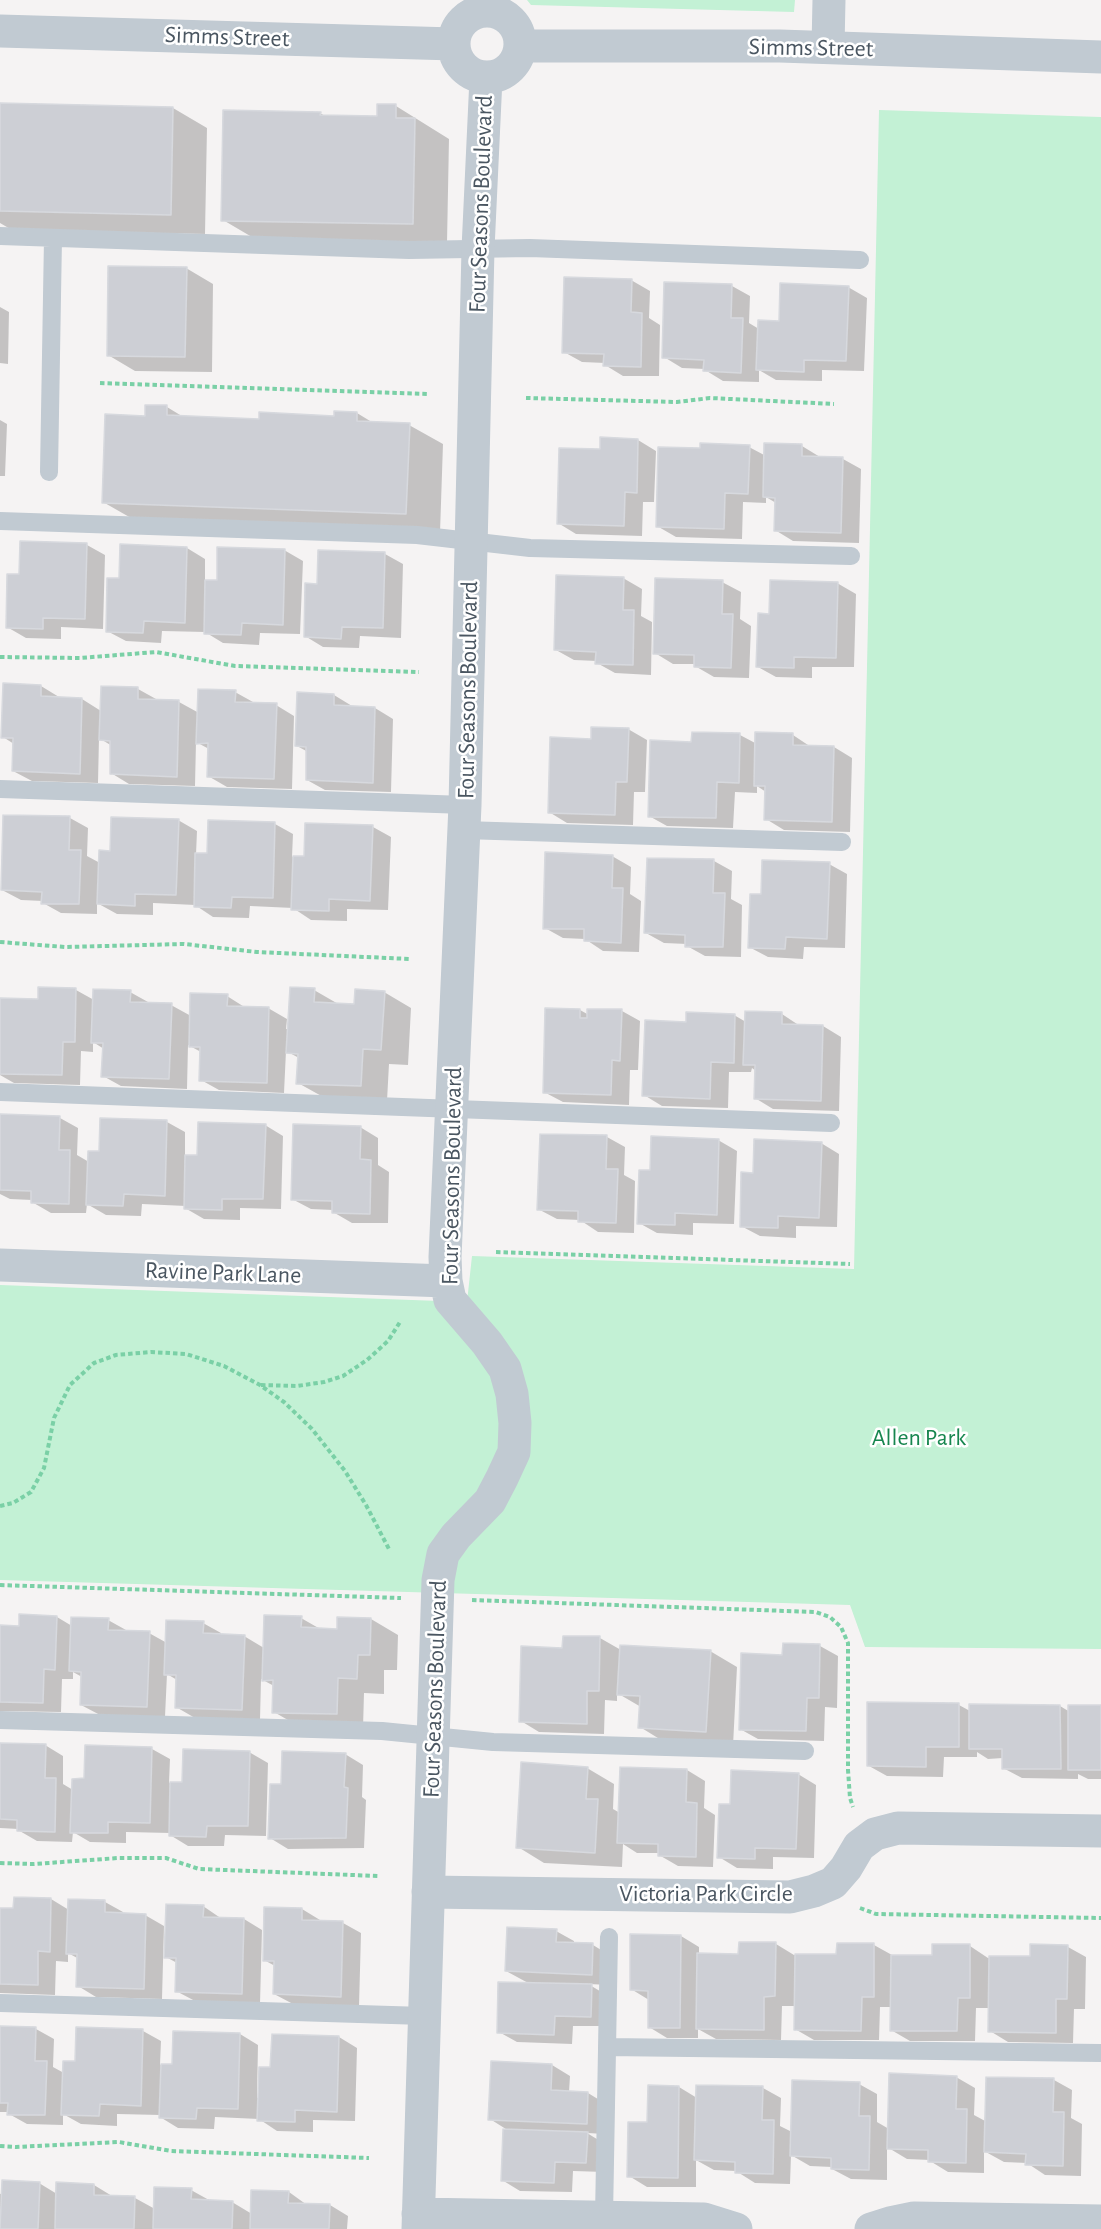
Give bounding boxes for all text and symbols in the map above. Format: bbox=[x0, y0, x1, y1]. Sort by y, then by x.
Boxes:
street label: Simms Street bbox=[164, 20, 290, 54]
street label: Simms Street bbox=[748, 33, 874, 63]
street label: Four Seasons Boulevard bbox=[463, 94, 499, 314]
street label: Four Seasons Boulevard bbox=[452, 581, 484, 799]
street label: Four Seasons Boulevard bbox=[436, 1067, 468, 1285]
street label: Ravine Park Lane bbox=[144, 1256, 302, 1290]
park label: Allen Park bbox=[872, 1424, 966, 1452]
street label: Four Seasons Boulevard bbox=[417, 1579, 453, 1799]
street label: Victoria Park Circle bbox=[619, 1880, 793, 1908]

